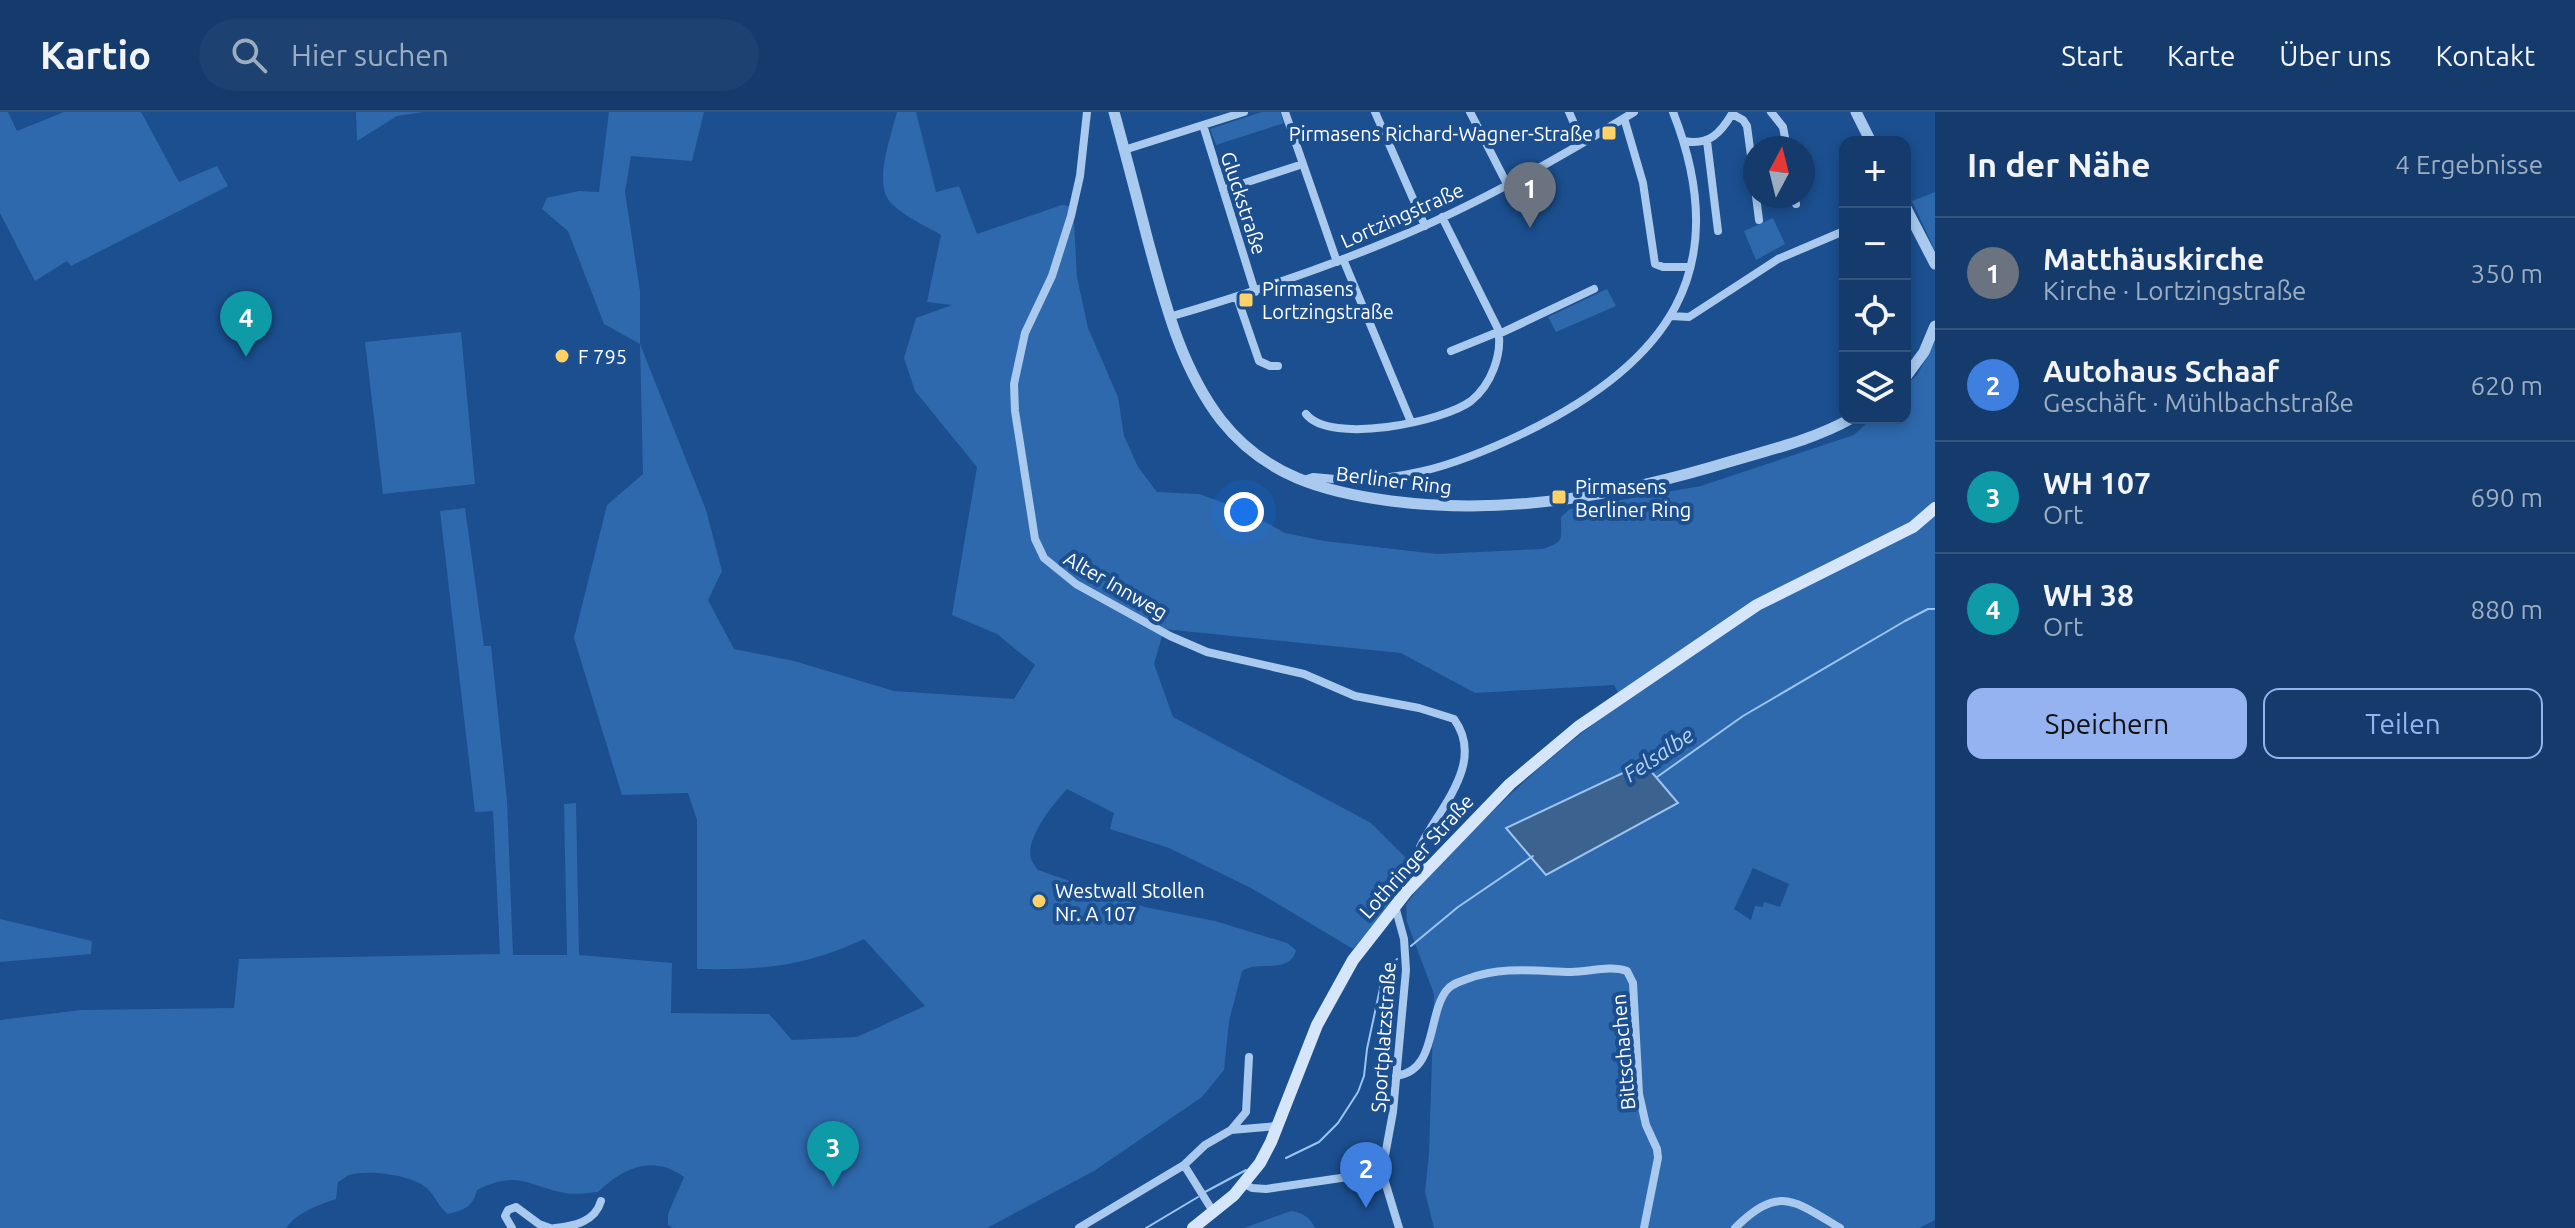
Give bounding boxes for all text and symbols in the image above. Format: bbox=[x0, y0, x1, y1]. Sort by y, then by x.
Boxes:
search box bbox=[199, 19, 759, 91]
icon: search bbox=[227, 33, 271, 77]
text: Kartio bbox=[40, 34, 151, 76]
text: Hier suchen bbox=[291, 38, 449, 72]
text: Start bbox=[2061, 40, 2123, 71]
text: Karte bbox=[2167, 40, 2235, 71]
text: Über uns bbox=[2279, 40, 2391, 71]
text: Kontakt bbox=[2435, 40, 2535, 71]
place label: Pirmasens Richard-Wagner-Straße bbox=[1289, 122, 1593, 145]
marker: Pirmasens Richard-Wagner-Straße bbox=[1600, 124, 1618, 142]
north arrow bbox=[1743, 136, 1815, 208]
map controls bbox=[1839, 136, 1911, 424]
button: + bbox=[1839, 136, 1911, 208]
text: In der Nähe bbox=[1967, 145, 2150, 183]
street label: Gluckstraße bbox=[1217, 149, 1271, 257]
text: 4 Ergebnisse bbox=[2395, 150, 2543, 179]
pin: 1 bbox=[1504, 162, 1556, 228]
street label: Lortzingstraße bbox=[1337, 178, 1467, 252]
button: − bbox=[1839, 208, 1911, 280]
text: Matthäuskirche bbox=[2043, 242, 2264, 276]
text: 1 bbox=[1986, 259, 2000, 288]
text: 350 m bbox=[2471, 259, 2543, 288]
text: Kirche · Lortzingstraße bbox=[2043, 276, 2306, 305]
place label: Pirmasens Lortzingstraße bbox=[1262, 277, 1394, 323]
button: locate bbox=[1839, 280, 1911, 352]
pin: 4 bbox=[220, 291, 272, 357]
marker: Pirmasens Lortzingstraße bbox=[1237, 291, 1255, 309]
place label: F 795 bbox=[578, 345, 627, 368]
marker: F 795 bbox=[553, 347, 571, 365]
button: layers bbox=[1839, 352, 1911, 424]
text: Autohaus Schaaf bbox=[2043, 354, 2279, 388]
text: 2 bbox=[1986, 371, 2000, 400]
text: 620 m bbox=[2471, 371, 2543, 400]
text: Geschäft · Mühlbachstraße bbox=[2043, 388, 2354, 417]
street label: Berliner Ring bbox=[1335, 461, 1453, 499]
text: WH 107 bbox=[2043, 466, 2151, 500]
place label: Pirmasens Berliner Ring bbox=[1575, 475, 1691, 521]
text: 3 bbox=[1986, 483, 2000, 512]
text: 690 m bbox=[2471, 483, 2543, 512]
marker: Pirmasens Berliner Ring bbox=[1550, 488, 1568, 506]
your location bbox=[1224, 492, 1264, 532]
text: Ort bbox=[2043, 500, 2083, 529]
street label: Alter Innweg bbox=[1060, 546, 1172, 624]
text: WH 38 bbox=[2043, 578, 2134, 612]
text: 4 bbox=[1986, 595, 2000, 624]
text: 880 m bbox=[2471, 595, 2543, 624]
text: Ort bbox=[2043, 612, 2083, 641]
button: Speichern bbox=[1967, 688, 2247, 759]
button: Teilen bbox=[2263, 688, 2543, 759]
water label: Felsalbe bbox=[1618, 722, 1698, 786]
street label: Lothringer Straße bbox=[1354, 789, 1478, 923]
place label: Westwall Stollen Nr. A 107 bbox=[1055, 879, 1205, 925]
marker: Westwall Stollen Nr. A 107 bbox=[1030, 892, 1048, 910]
street label: Sportplatzstraße bbox=[1366, 961, 1400, 1113]
street label: Bittschachen bbox=[1606, 993, 1640, 1111]
pin: 3 bbox=[807, 1121, 859, 1187]
pin: 2 bbox=[1340, 1142, 1392, 1208]

